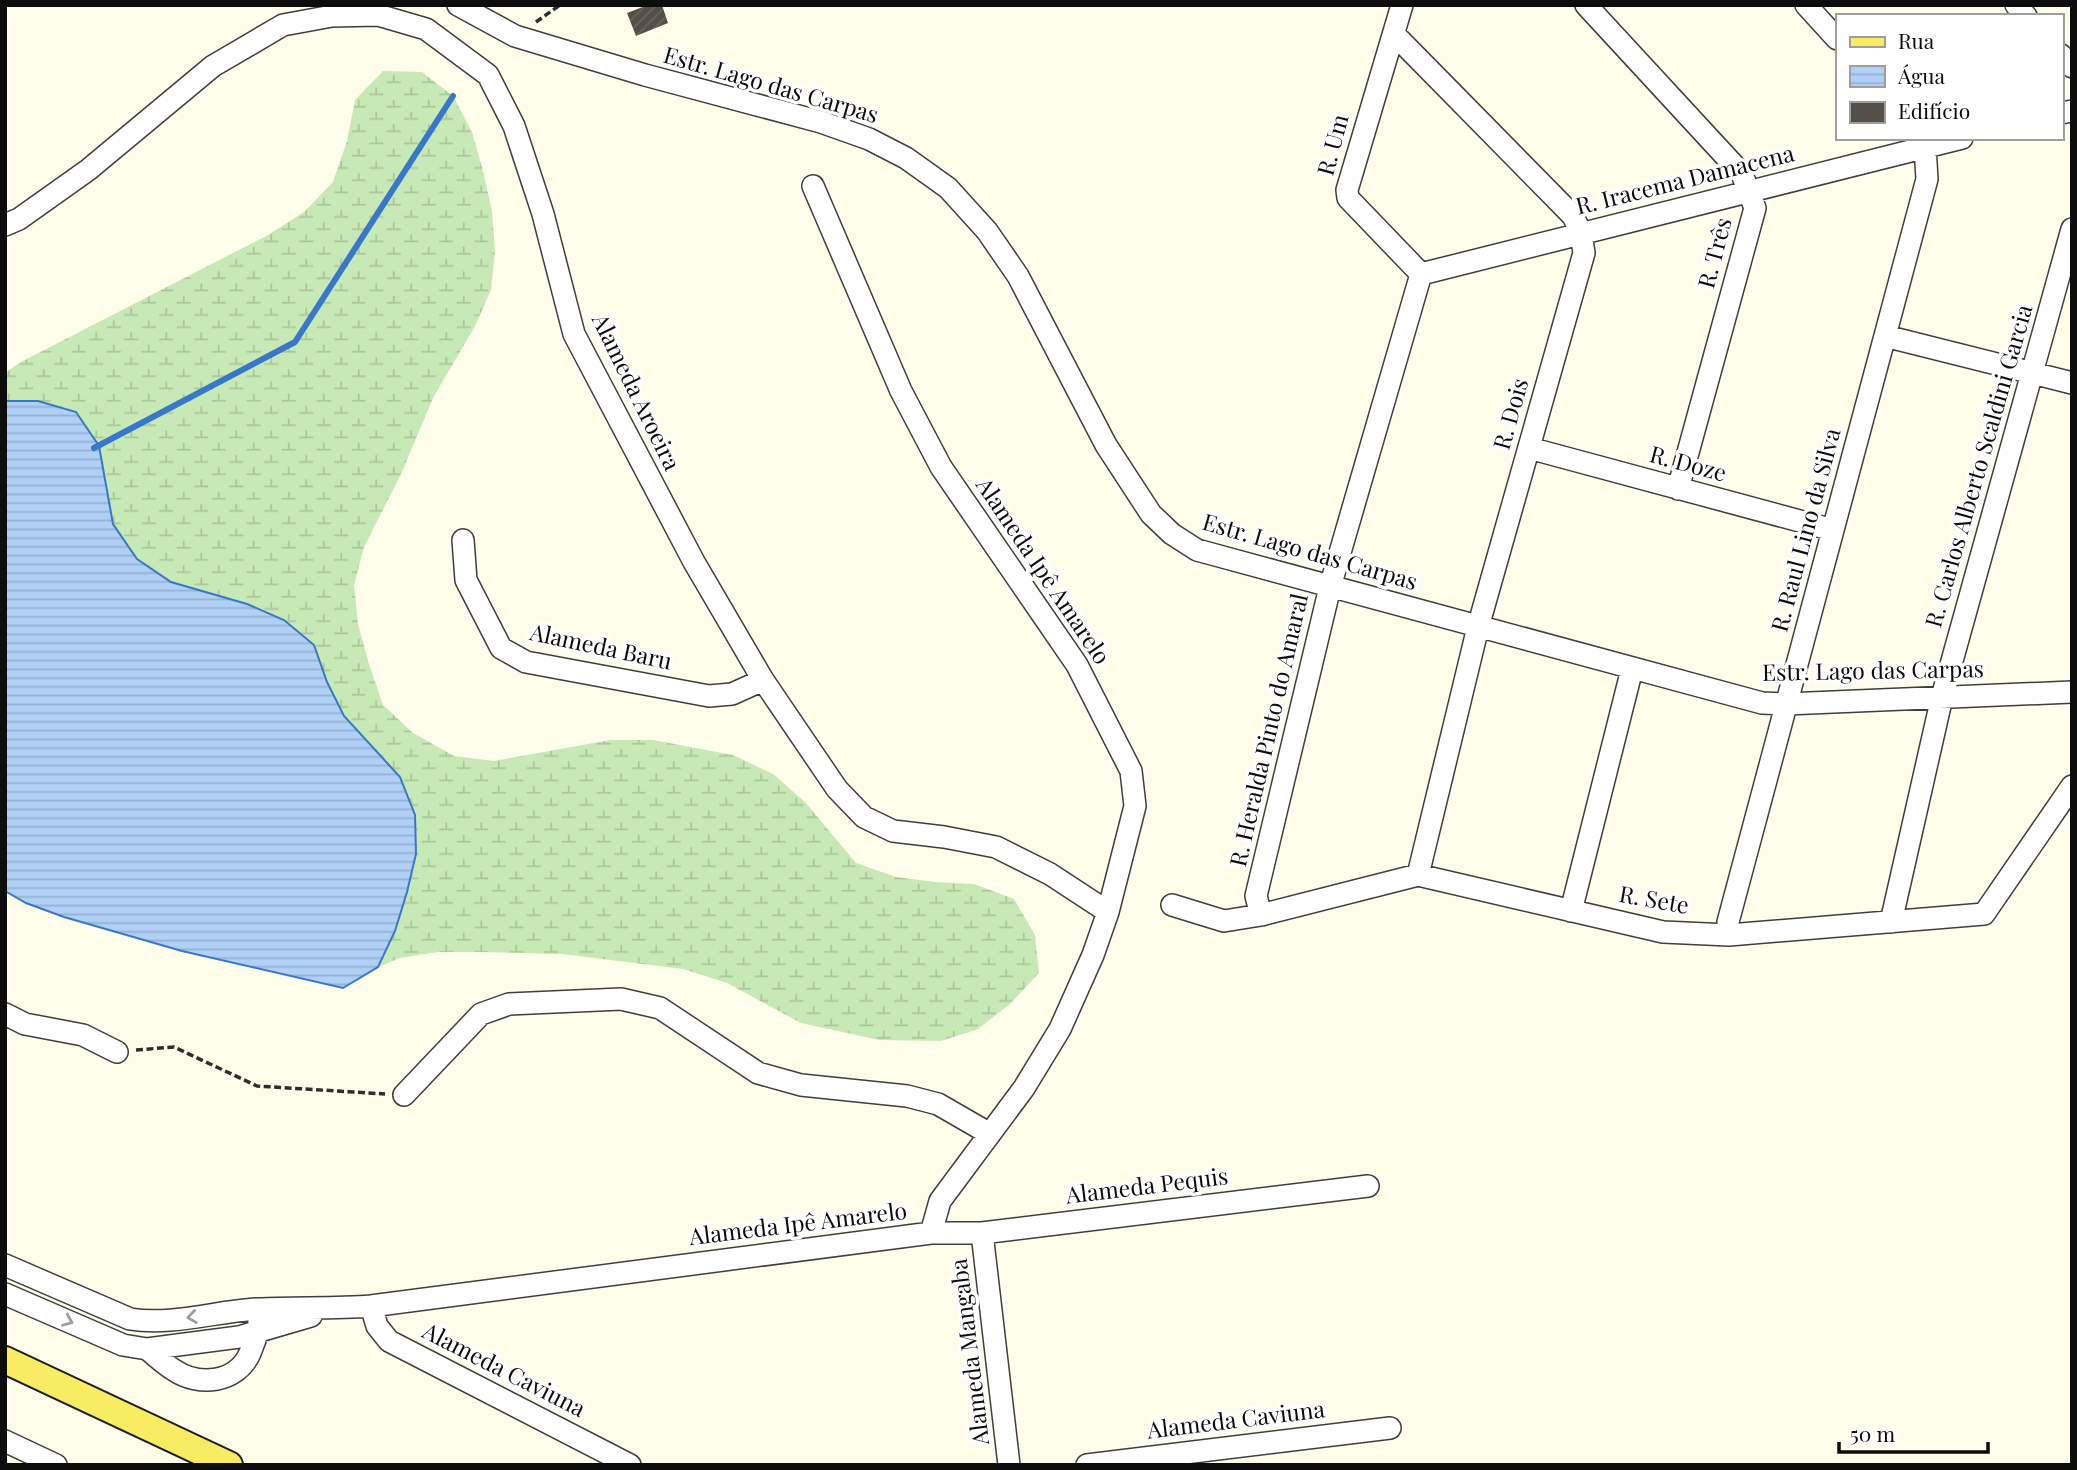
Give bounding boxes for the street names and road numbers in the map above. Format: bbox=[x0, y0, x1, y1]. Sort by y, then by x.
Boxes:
street label: Estr. Lago das Carpas bbox=[660, 38, 882, 129]
street label: R. Um bbox=[1309, 110, 1355, 179]
street label: R. Iracema Damacena bbox=[1572, 136, 1798, 221]
street label: R. Três bbox=[1689, 214, 1738, 291]
street label: R. Carlos Alberto Scaldini Garcia bbox=[1917, 300, 2039, 631]
street label: Alameda Aroeira bbox=[585, 307, 689, 475]
street label: R. Dois bbox=[1485, 374, 1534, 453]
street label: R. Raul Lino da Silva bbox=[1762, 424, 1847, 635]
street label: R. Doze bbox=[1647, 437, 1730, 488]
street label: Alameda Ipê Amarelo bbox=[970, 470, 1118, 670]
street label: Estr. Lago das Carpas bbox=[1199, 505, 1421, 596]
street label: R. Heralda Pinto do Amaral bbox=[1221, 590, 1314, 869]
street label: Alameda Baru bbox=[527, 615, 675, 676]
street label: Estr. Lago das Carpas bbox=[1762, 652, 1984, 687]
street label: R. Sete bbox=[1617, 877, 1692, 920]
street label: Alameda Pequis bbox=[1063, 1159, 1230, 1210]
street label: Alameda Ipê Amarelo bbox=[686, 1194, 908, 1251]
street label: Alameda Mangaba bbox=[942, 1257, 995, 1448]
street label: Alameda Caviuna bbox=[417, 1314, 592, 1423]
street label: Alameda Caviuna bbox=[1144, 1392, 1327, 1445]

